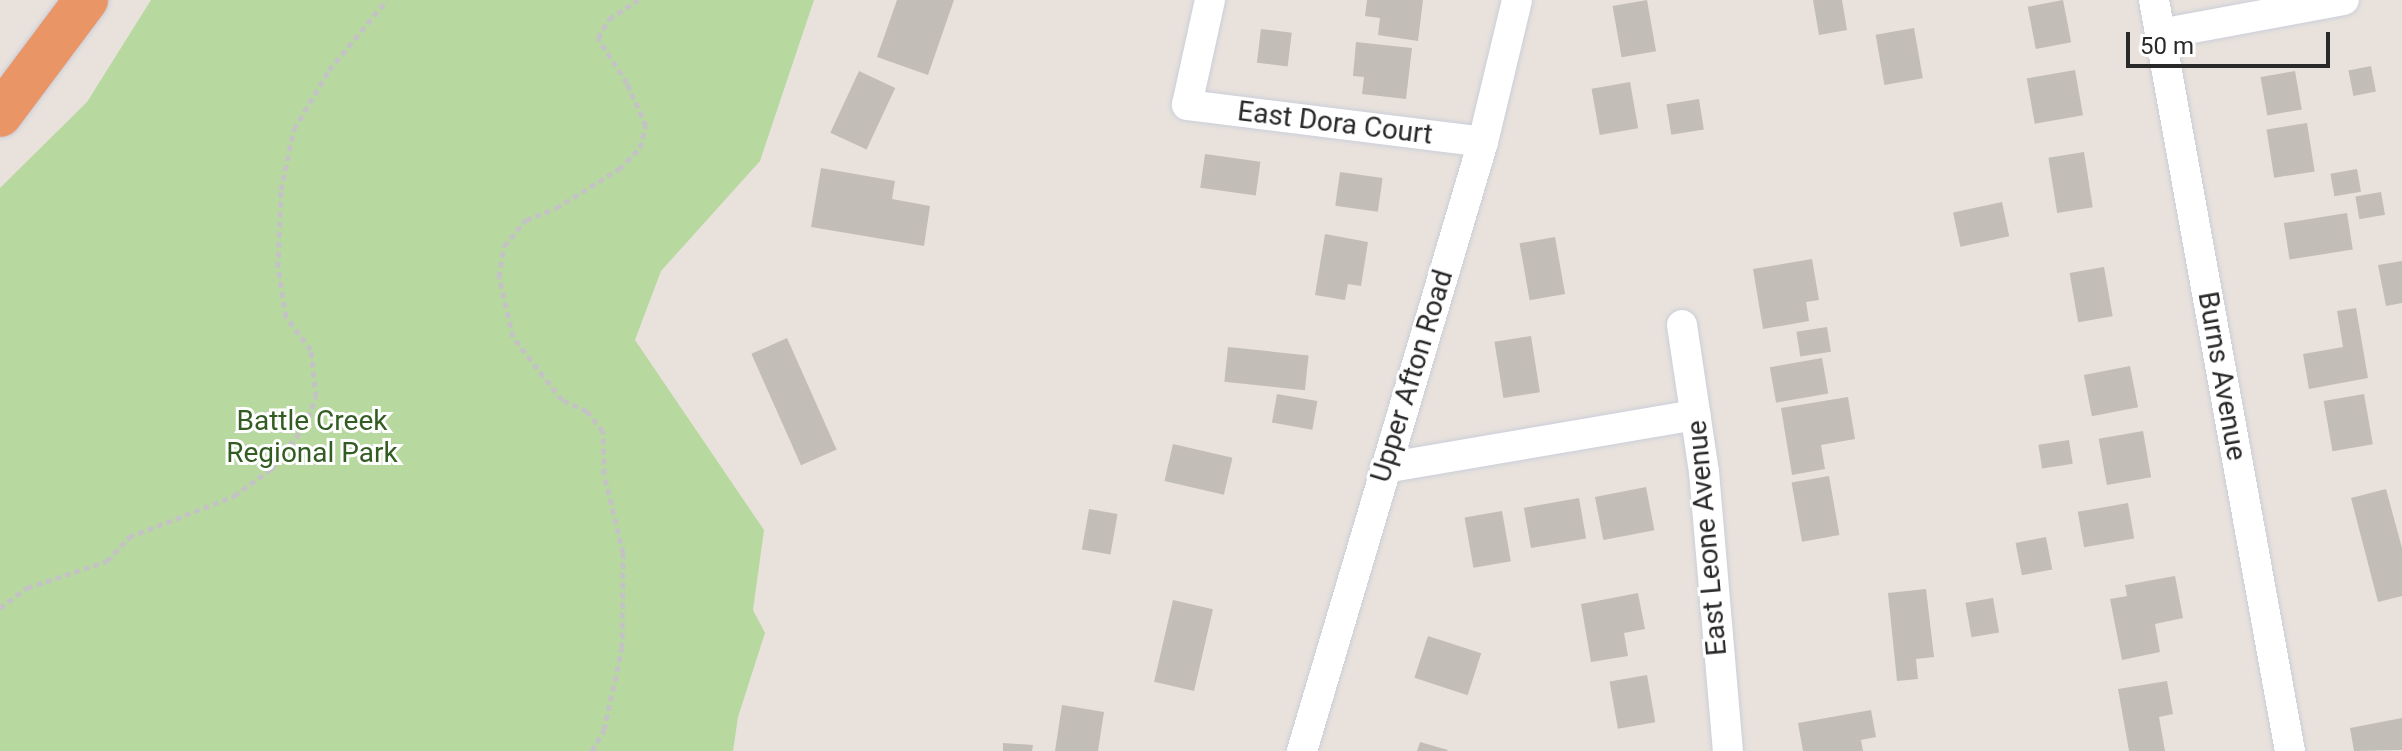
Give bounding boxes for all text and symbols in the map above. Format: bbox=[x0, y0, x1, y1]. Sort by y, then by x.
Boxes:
scale bar bbox=[2130, 16, 2334, 66]
text: 50 m bbox=[2140, 32, 2194, 60]
street label: East Dora Court bbox=[1236, 94, 1434, 152]
street label: Upper Afton Road bbox=[1364, 266, 1460, 486]
street label: Burns Avenue bbox=[2191, 289, 2253, 463]
park label: Battle Creek Regional Park bbox=[226, 404, 398, 470]
street label: East Leone Avenue bbox=[1680, 419, 1734, 657]

